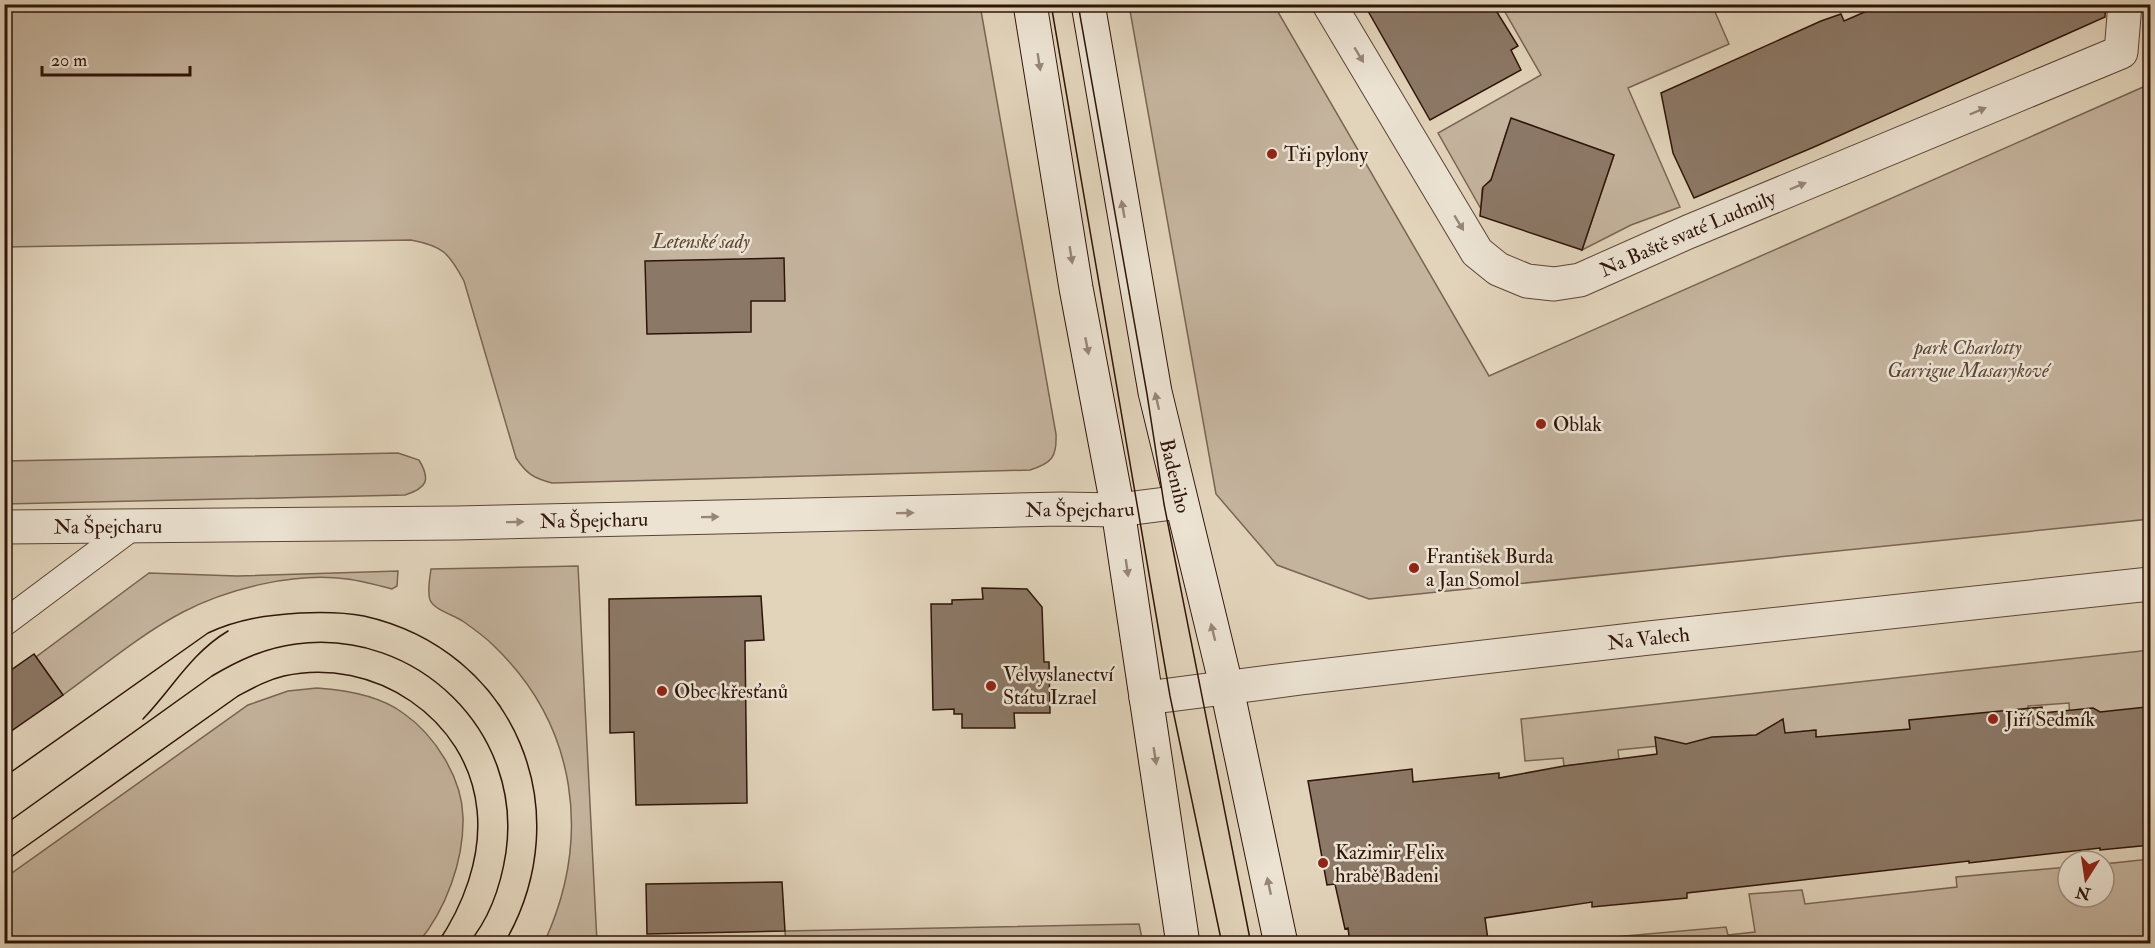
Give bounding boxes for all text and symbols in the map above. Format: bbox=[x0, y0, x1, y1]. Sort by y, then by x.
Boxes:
scale bar bbox=[42, 39, 190, 77]
one-way arrow bbox=[1354, 47, 1365, 63]
text: 20 m bbox=[51, 49, 87, 72]
one-way arrow bbox=[1035, 53, 1044, 72]
one-way arrow bbox=[1969, 106, 1987, 115]
place label: Tři pylony bbox=[1284, 142, 1369, 168]
marker: Tři pylony bbox=[1265, 147, 1279, 161]
one-way arrow bbox=[1789, 181, 1807, 190]
street label: Na Baště svaté Ludmily bbox=[1596, 184, 1781, 283]
one-way arrow bbox=[1118, 200, 1127, 219]
one-way arrow bbox=[1453, 214, 1463, 231]
park label: Letenské sady bbox=[651, 229, 750, 254]
one-way arrow bbox=[1066, 245, 1075, 264]
park label: park Charlotty Garrigue Masarykové bbox=[1887, 335, 2052, 383]
one-way arrow bbox=[1083, 337, 1092, 356]
one-way arrow bbox=[1152, 392, 1162, 411]
place label: Oblak bbox=[1553, 412, 1602, 437]
marker: Oblak bbox=[1534, 417, 1548, 431]
street label: Badeniho bbox=[1154, 436, 1196, 515]
street label: Na Špejcharu bbox=[1025, 496, 1136, 523]
street label: Na Špejcharu bbox=[539, 507, 649, 534]
one-way arrow bbox=[896, 508, 915, 517]
street label: Na Špejcharu bbox=[54, 513, 162, 540]
one-way arrow bbox=[701, 513, 720, 522]
one-way arrow bbox=[506, 517, 525, 527]
place label: František Burda a Jan Somol bbox=[1426, 544, 1554, 592]
one-way arrow bbox=[1122, 558, 1131, 577]
marker: František Burda a Jan Somol bbox=[1407, 561, 1421, 575]
street label: Na Valech bbox=[1606, 622, 1691, 656]
one-way arrow bbox=[1208, 623, 1218, 641]
place label: Velvyslanectví Státu Izrael bbox=[1003, 662, 1115, 710]
place label: Obec křesťanů bbox=[674, 679, 788, 704]
marker: Velvyslanectví Státu Izrael bbox=[984, 679, 998, 693]
marker: Obec křesťanů bbox=[655, 684, 669, 698]
place label: Jiří Sedmík bbox=[2004, 707, 2095, 732]
marker: Jiří Sedmík bbox=[1986, 712, 2000, 726]
one-way arrow bbox=[1150, 747, 1159, 766]
place label: Kazimir Felix hrabě Badeni bbox=[1335, 840, 1445, 888]
north arrow bbox=[2056, 849, 2116, 909]
marker: Kazimir Felix hrabě Badeni bbox=[1316, 856, 1330, 870]
one-way arrow bbox=[1264, 877, 1273, 896]
text: N bbox=[2073, 881, 2093, 904]

